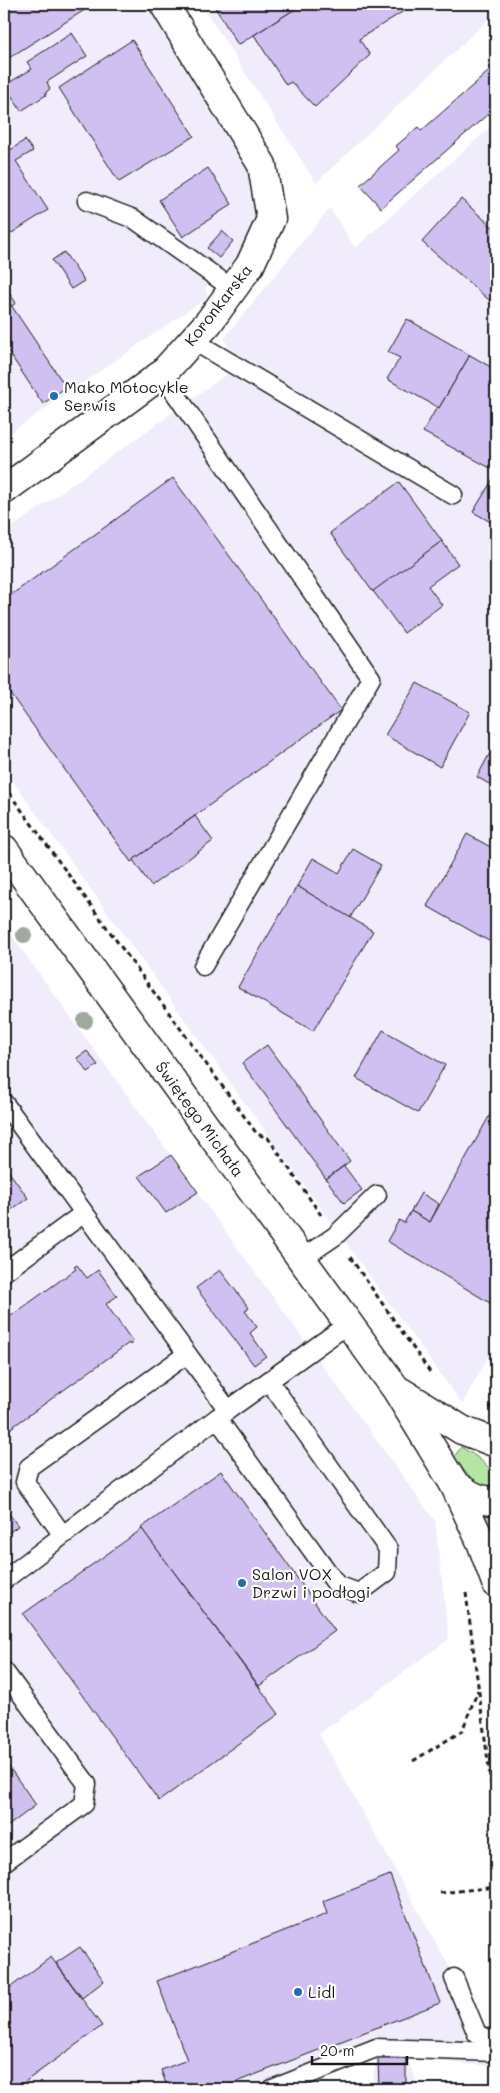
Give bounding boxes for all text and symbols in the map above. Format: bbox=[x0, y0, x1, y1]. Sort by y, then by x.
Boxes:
street label: Koronkarska bbox=[179, 259, 256, 350]
place label: Mako Motocykle Serwis bbox=[64, 376, 189, 415]
marker: Mako Motocykle Serwis bbox=[48, 390, 60, 402]
street label: Świętego Michała bbox=[151, 1057, 249, 1181]
place label: Salon VOX Drzwi i podłogi bbox=[252, 1563, 371, 1602]
marker: Salon VOX Drzwi i podłogi bbox=[236, 1577, 248, 1589]
place label: Lidl bbox=[308, 1981, 335, 2002]
marker: Lidl bbox=[292, 1986, 304, 1998]
scale bar bbox=[312, 2033, 408, 2065]
text: 20 m bbox=[320, 2040, 354, 2060]

